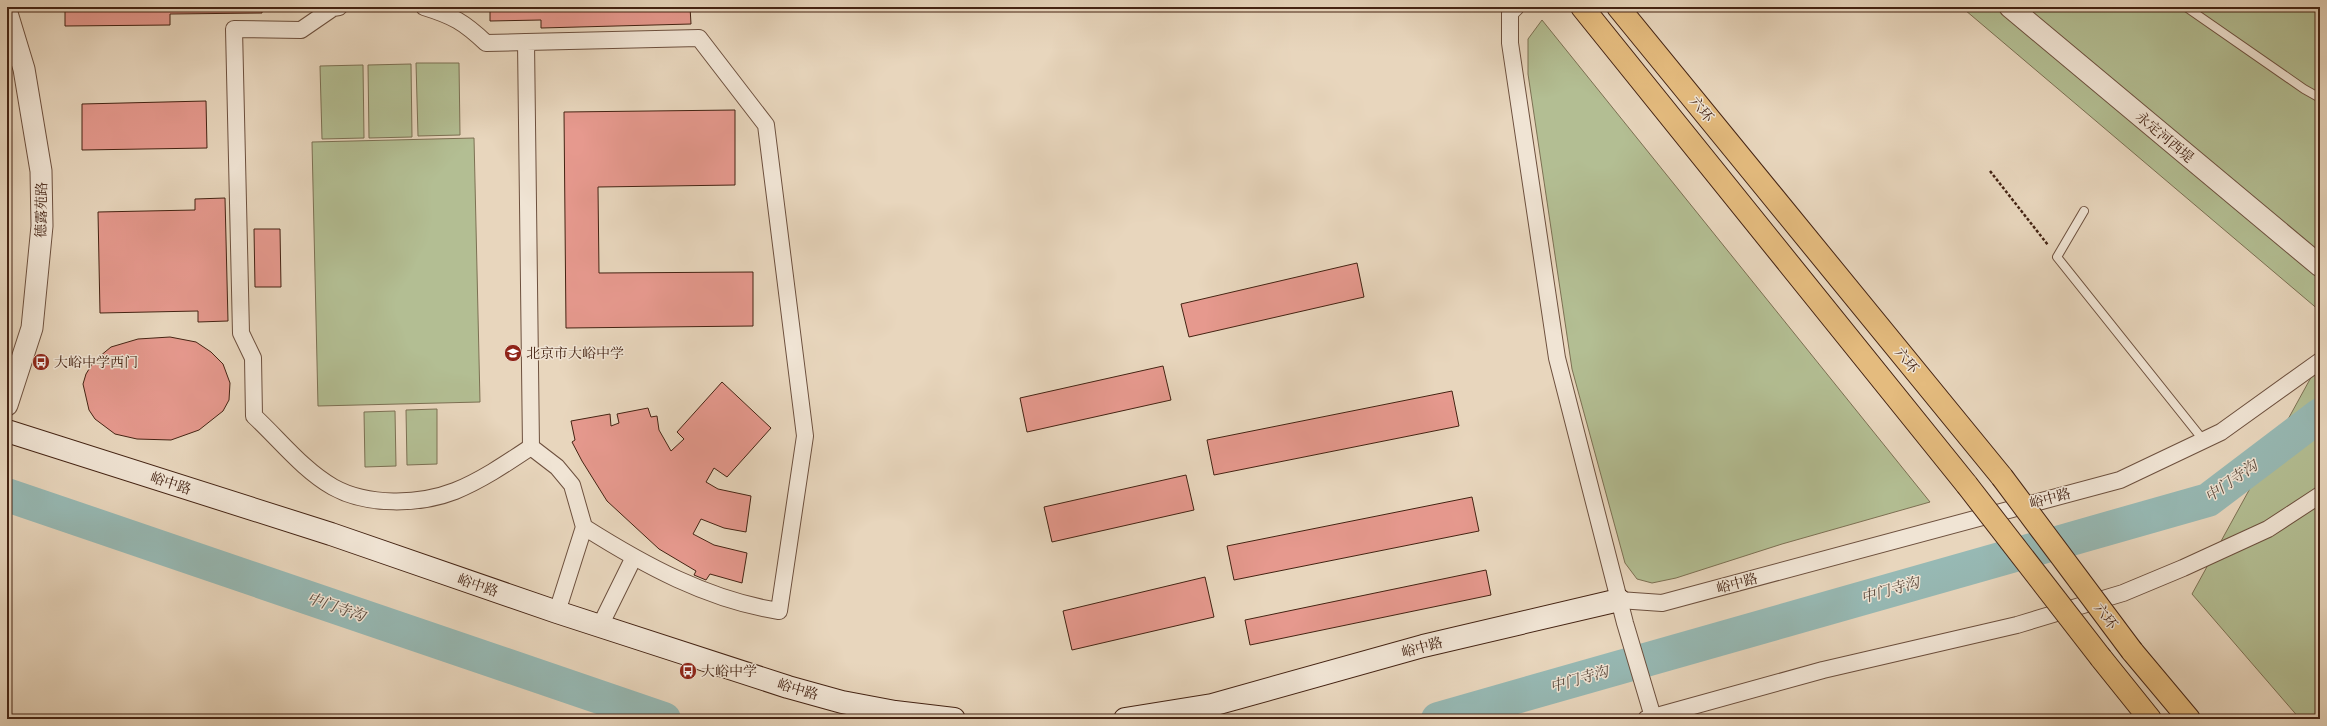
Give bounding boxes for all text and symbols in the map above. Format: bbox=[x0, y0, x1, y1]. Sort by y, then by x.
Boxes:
street label: 六环 bbox=[1685, 93, 1717, 126]
street label: 永定河西堤 bbox=[2132, 108, 2197, 167]
street label: 德露苑路 bbox=[33, 182, 51, 238]
school or university icon: 北京市大峪中学 bbox=[503, 343, 523, 363]
street label: 六环 bbox=[1890, 344, 1922, 377]
place label: 北京市大峪中学 bbox=[526, 345, 624, 363]
bus stop icon: 大峪中学西门 bbox=[31, 352, 51, 372]
place label: 大峪中学西门 bbox=[54, 354, 138, 372]
water label: 中门寺沟 bbox=[2201, 455, 2263, 506]
street label: 峪中路 bbox=[148, 469, 193, 499]
street label: 峪中路 bbox=[2028, 485, 2073, 513]
street label: 峪中路 bbox=[1715, 570, 1760, 598]
street label: 峪中路 bbox=[455, 571, 500, 601]
water label: 中门寺沟 bbox=[1859, 573, 1924, 608]
water label: 中门寺沟 bbox=[304, 589, 369, 627]
street label: 六环 bbox=[2090, 600, 2121, 633]
street label: 峪中路 bbox=[1400, 634, 1445, 662]
bus stop icon: 大峪中学 bbox=[678, 661, 698, 681]
water label: 中门寺沟 bbox=[1548, 662, 1613, 697]
place label: 大峪中学 bbox=[701, 663, 757, 681]
street label: 峪中路 bbox=[775, 676, 820, 704]

